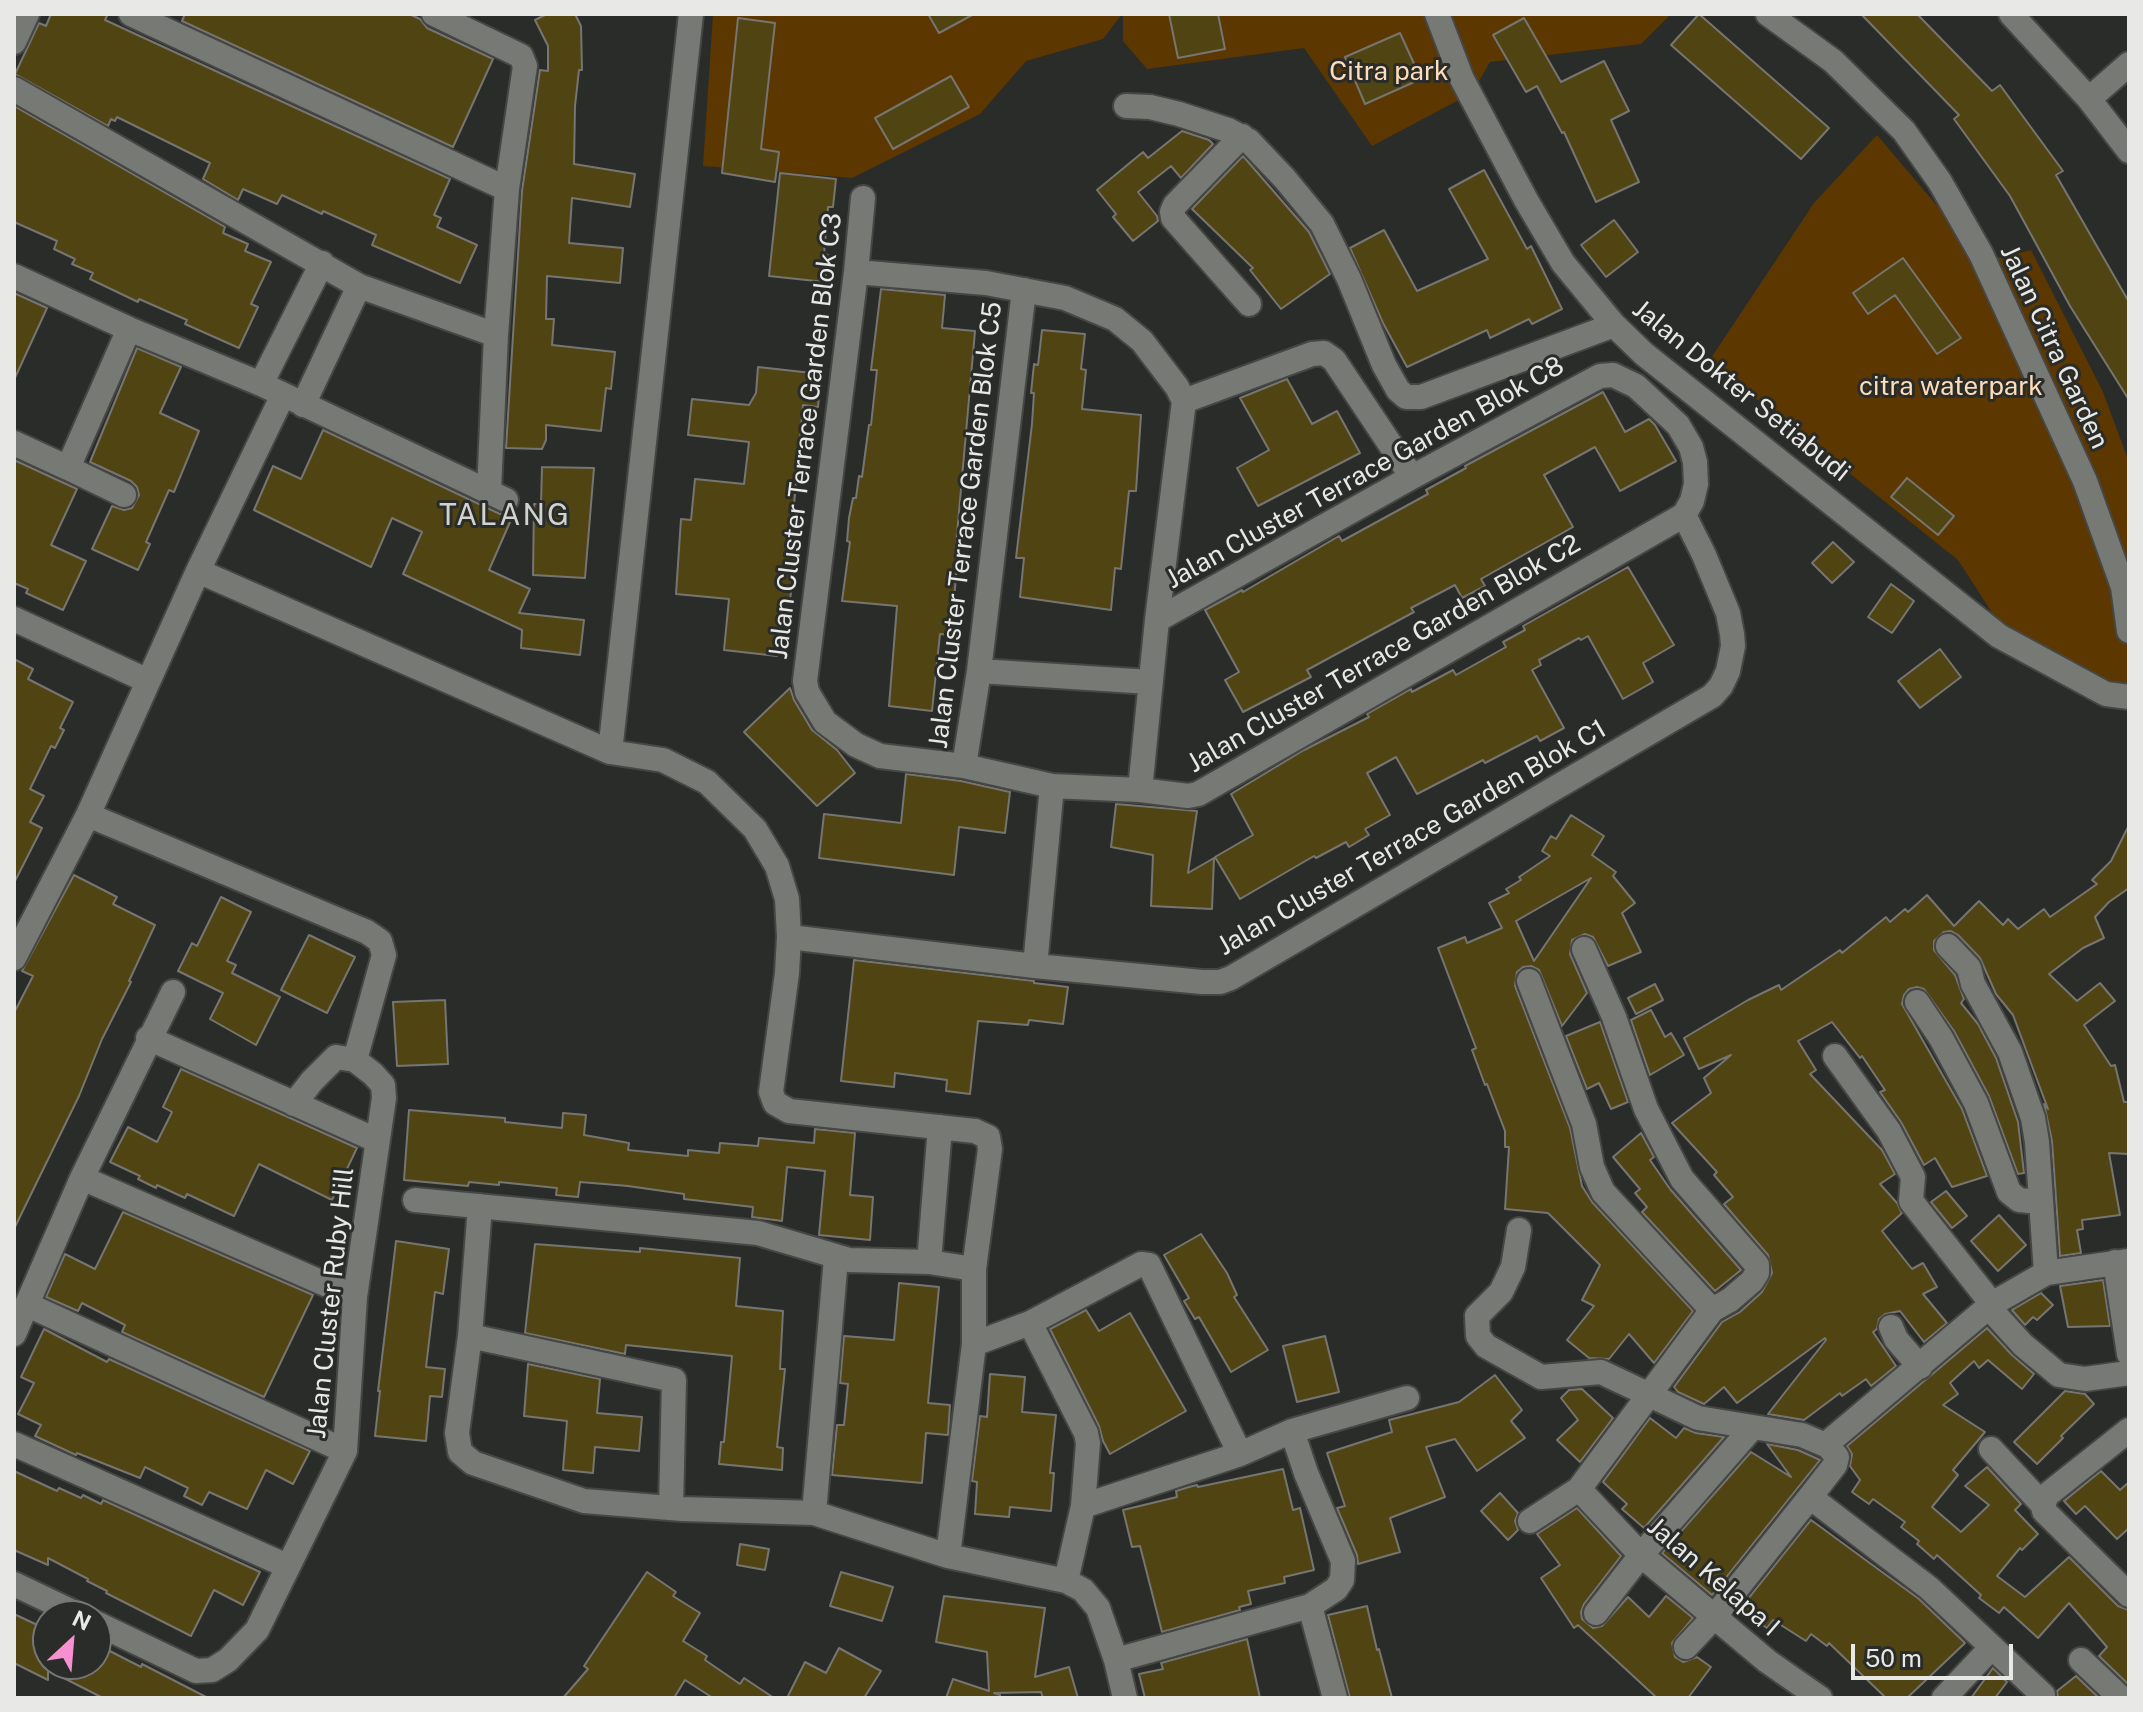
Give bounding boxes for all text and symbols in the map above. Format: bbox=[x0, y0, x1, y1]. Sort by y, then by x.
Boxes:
park label: Citra park bbox=[1329, 56, 1449, 88]
street label: Jalan Cluster Terrace Garden Blok C3 bbox=[763, 211, 849, 661]
street label: Jalan Citra Garden bbox=[1993, 240, 2115, 454]
street label: Jalan Dokter Setiabudi bbox=[1626, 294, 1856, 488]
street label: Jalan Cluster Terrace Garden Blok C5 bbox=[923, 300, 1009, 750]
street label: Jalan Cluster Terrace Garden Blok C8 bbox=[1161, 350, 1569, 596]
park label: citra waterpark bbox=[1859, 371, 2043, 403]
district label: TALANG bbox=[439, 498, 571, 534]
street label: Jalan Cluster Terrace Garden Blok C2 bbox=[1182, 528, 1586, 780]
street label: Jalan Cluster Terrace Garden Blok C1 bbox=[1212, 714, 1612, 962]
street label: Jalan Cluster Ruby Hill bbox=[301, 1166, 361, 1440]
street label: Jalan Kelapa I bbox=[1640, 1511, 1786, 1643]
north arrow bbox=[32, 1600, 112, 1680]
text: N bbox=[68, 1605, 95, 1636]
scale bar bbox=[1855, 1628, 2017, 1678]
text: 50 m bbox=[1865, 1644, 1922, 1672]

